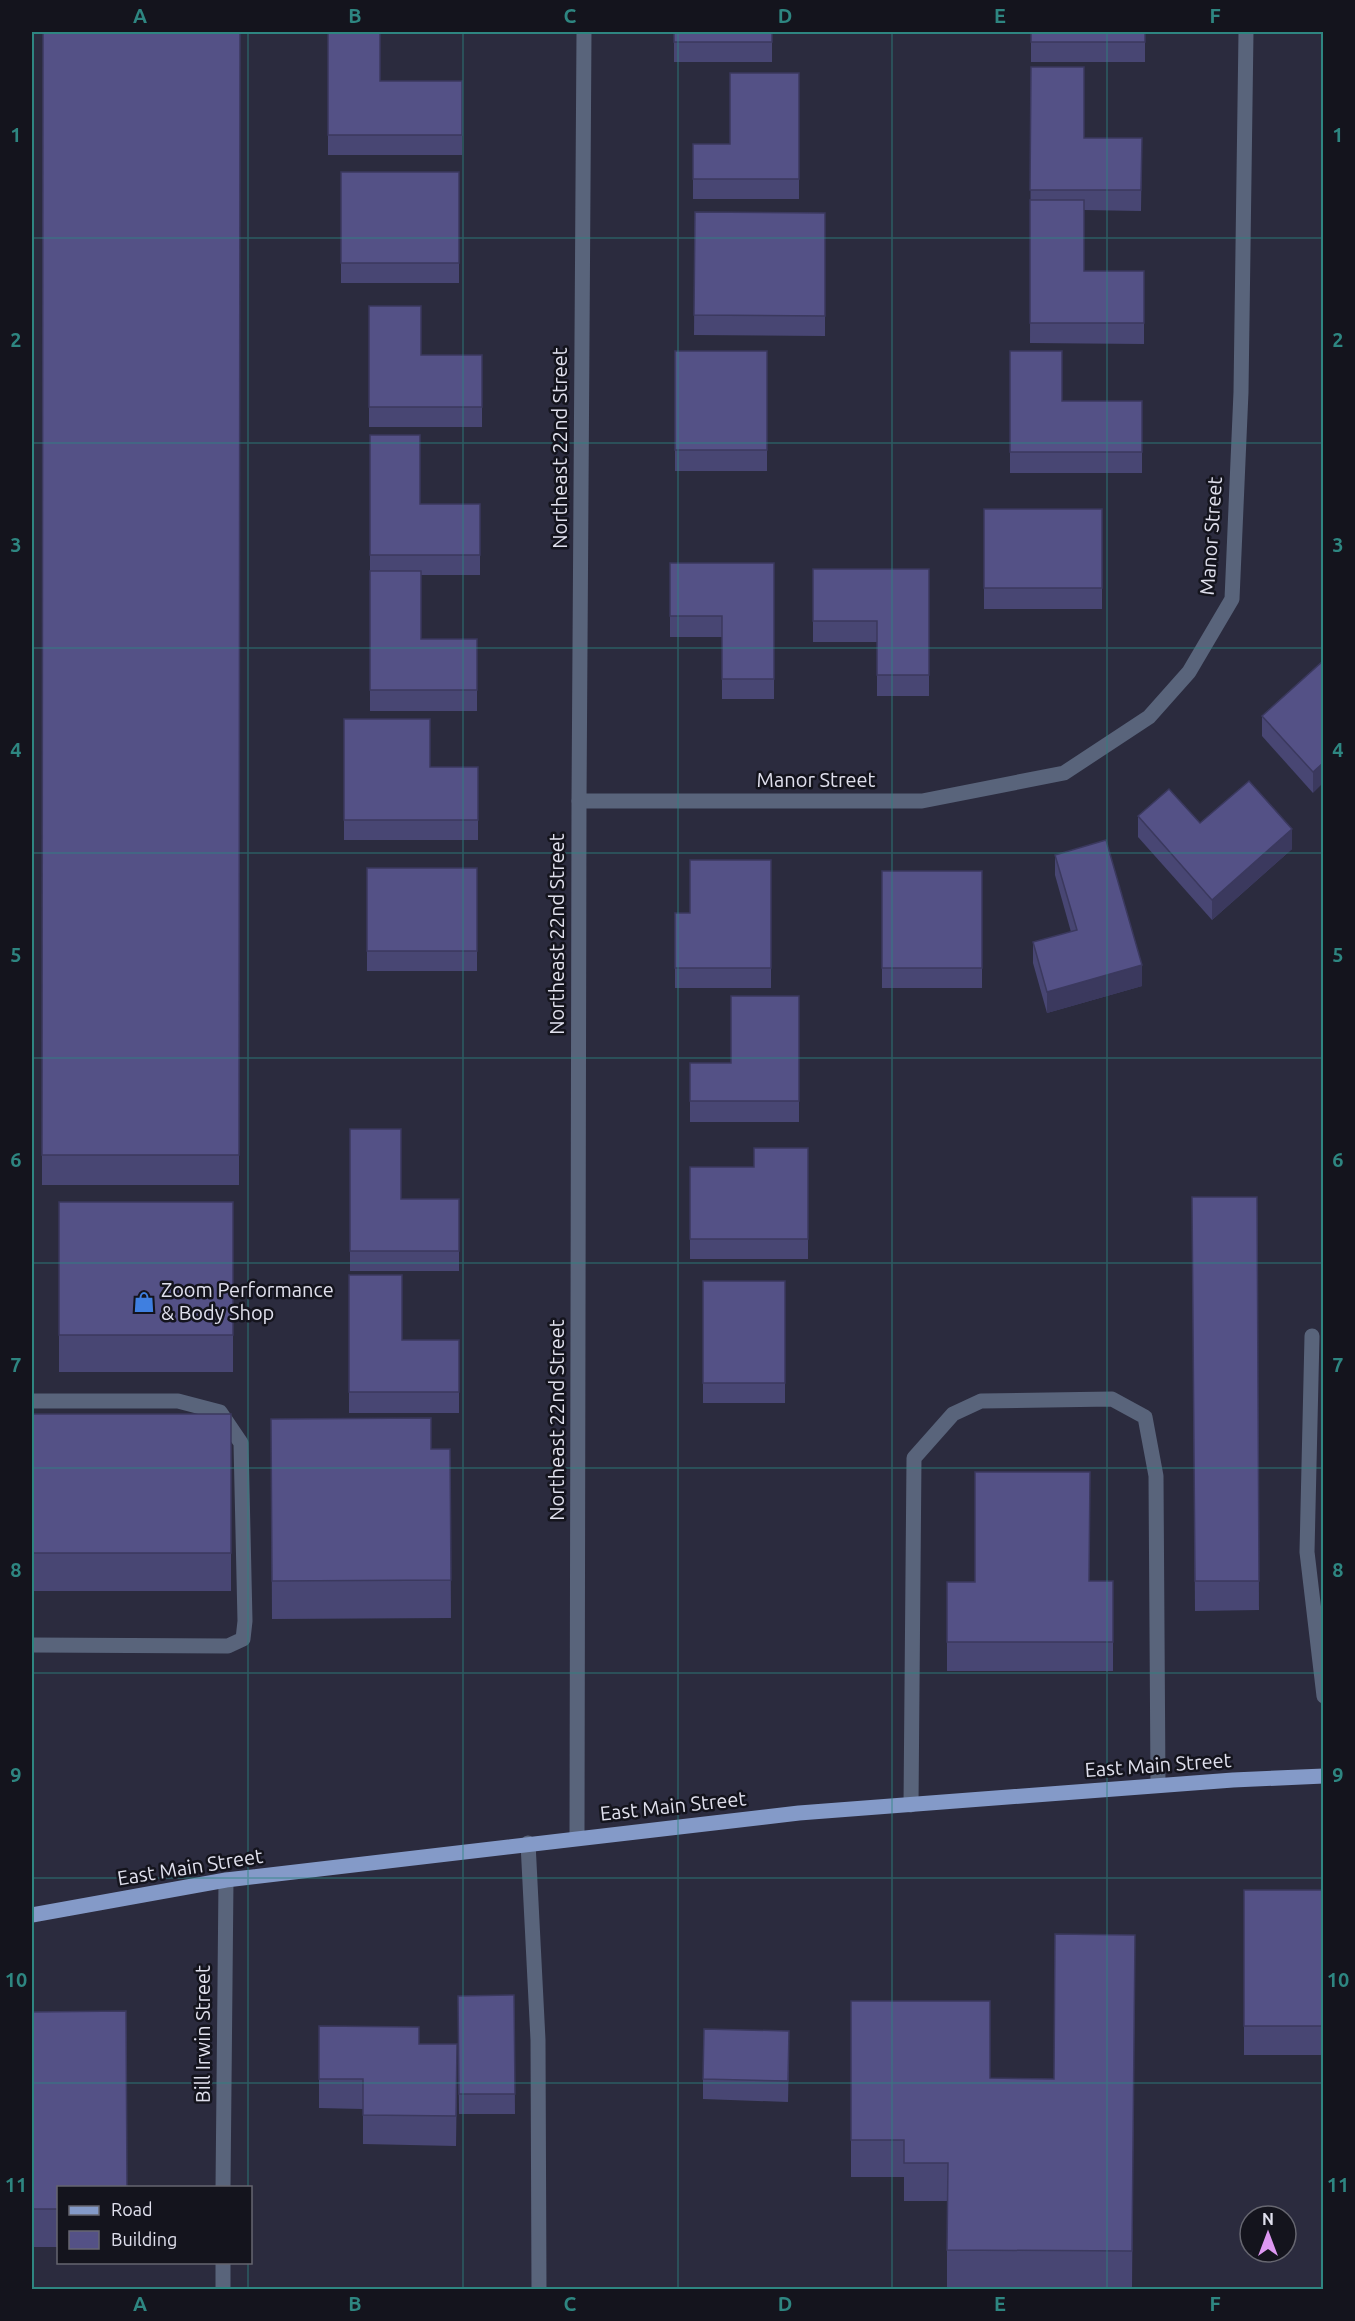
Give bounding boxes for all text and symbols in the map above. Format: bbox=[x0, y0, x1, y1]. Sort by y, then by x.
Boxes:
text: A bbox=[133, 4, 147, 27]
text: B bbox=[348, 4, 362, 27]
text: C bbox=[564, 4, 577, 27]
text: D bbox=[778, 4, 792, 27]
text: E bbox=[994, 4, 1006, 27]
text: F bbox=[1209, 4, 1221, 27]
text: 1 bbox=[10, 123, 22, 146]
text: 1 bbox=[1332, 123, 1344, 146]
text: 2 bbox=[10, 328, 22, 351]
text: 2 bbox=[1332, 328, 1344, 351]
street label: Northeast 22nd Street bbox=[548, 347, 571, 549]
street label: Manor Street bbox=[1195, 476, 1226, 596]
text: 3 bbox=[10, 533, 22, 556]
text: 3 bbox=[1332, 533, 1344, 556]
text: 4 bbox=[10, 738, 22, 761]
text: 4 bbox=[1332, 738, 1344, 761]
street label: Manor Street bbox=[757, 768, 876, 791]
street label: Northeast 22nd Street bbox=[545, 833, 568, 1035]
text: 5 bbox=[10, 943, 22, 966]
text: 5 bbox=[1332, 943, 1344, 966]
text: 6 bbox=[10, 1148, 22, 1171]
text: 6 bbox=[1332, 1148, 1344, 1171]
place label: Zoom Performance & Body Shop bbox=[161, 1278, 334, 1324]
shop icon: Zoom Performance & Body Shop bbox=[132, 1290, 156, 1314]
street label: Northeast 22nd Street bbox=[545, 1319, 568, 1521]
text: 7 bbox=[10, 1353, 22, 1376]
text: 7 bbox=[1332, 1353, 1344, 1376]
text: 8 bbox=[10, 1558, 22, 1581]
text: 8 bbox=[1332, 1558, 1344, 1581]
street label: East Main Street bbox=[1084, 1748, 1232, 1781]
text: 9 bbox=[10, 1763, 22, 1786]
text: 9 bbox=[1332, 1763, 1344, 1786]
street label: East Main Street bbox=[599, 1786, 747, 1825]
street label: East Main Street bbox=[116, 1844, 264, 1889]
street label: Bill Irwin Street bbox=[191, 1965, 214, 2103]
text: 10 bbox=[5, 1968, 27, 1991]
text: 10 bbox=[1327, 1968, 1349, 1991]
text: 11 bbox=[5, 2173, 27, 2196]
text: 11 bbox=[1327, 2173, 1349, 2196]
legend bbox=[57, 2186, 252, 2264]
text: Road bbox=[111, 2199, 153, 2219]
north arrow bbox=[1238, 2204, 1298, 2264]
text: N bbox=[1262, 2210, 1274, 2228]
text: Building bbox=[111, 2229, 177, 2249]
text: A bbox=[133, 2292, 147, 2315]
text: B bbox=[348, 2292, 362, 2315]
text: C bbox=[564, 2292, 577, 2315]
text: D bbox=[778, 2292, 792, 2315]
text: E bbox=[994, 2292, 1006, 2315]
text: F bbox=[1209, 2292, 1221, 2315]

